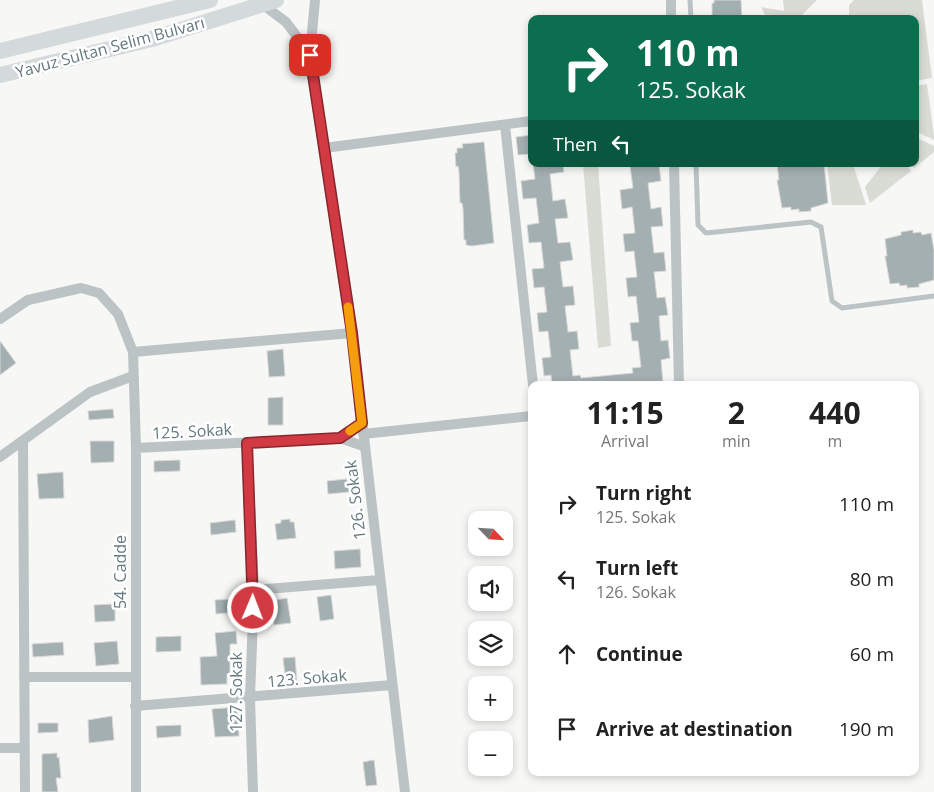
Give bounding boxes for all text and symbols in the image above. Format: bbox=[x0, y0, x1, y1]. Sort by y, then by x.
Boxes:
street label: Yavuz Sultan Selim Bulvarı bbox=[13, 11, 207, 83]
text: 110 m bbox=[636, 29, 740, 76]
pin bbox=[289, 34, 331, 76]
icon: right bbox=[553, 35, 618, 100]
icon: arrive bbox=[296, 41, 324, 69]
text: 125. Sokak bbox=[636, 74, 746, 104]
icon: left bbox=[607, 130, 635, 158]
text: Then bbox=[553, 131, 597, 157]
text: 11:15 bbox=[586, 392, 664, 433]
text: 2 bbox=[728, 392, 745, 433]
text: 440 bbox=[809, 392, 861, 433]
street label: 125. Sokak bbox=[152, 418, 233, 444]
text: Arrival bbox=[601, 430, 649, 452]
text: min bbox=[722, 430, 751, 452]
text: m bbox=[827, 430, 842, 452]
street label: 126. Sokak bbox=[339, 458, 371, 541]
text: Turn right bbox=[596, 480, 691, 506]
icon: right bbox=[553, 490, 581, 518]
text: 110 m bbox=[839, 491, 894, 517]
text: 125. Sokak bbox=[596, 506, 676, 528]
north arrow bbox=[468, 511, 512, 556]
map controls bbox=[468, 511, 513, 776]
street label: 54. Cadde bbox=[109, 535, 131, 609]
text: Turn left bbox=[596, 555, 678, 581]
icon: left bbox=[553, 565, 581, 593]
button: sound bbox=[468, 566, 513, 611]
text: 80 m bbox=[850, 566, 894, 592]
position arrow bbox=[226, 581, 278, 633]
text: 126. Sokak bbox=[596, 581, 676, 603]
button: layers bbox=[468, 621, 513, 666]
icon: ahead bbox=[553, 640, 581, 668]
text: Continue bbox=[596, 641, 683, 667]
text: 60 m bbox=[850, 641, 894, 667]
street label: 127. Sokak bbox=[225, 651, 247, 732]
street label: 123. Sokak bbox=[266, 664, 348, 692]
button: + bbox=[468, 676, 513, 721]
icon: arrive bbox=[553, 715, 581, 743]
text: Arrive at destination bbox=[596, 716, 793, 742]
text: 190 m bbox=[839, 716, 894, 742]
button: − bbox=[468, 731, 513, 776]

